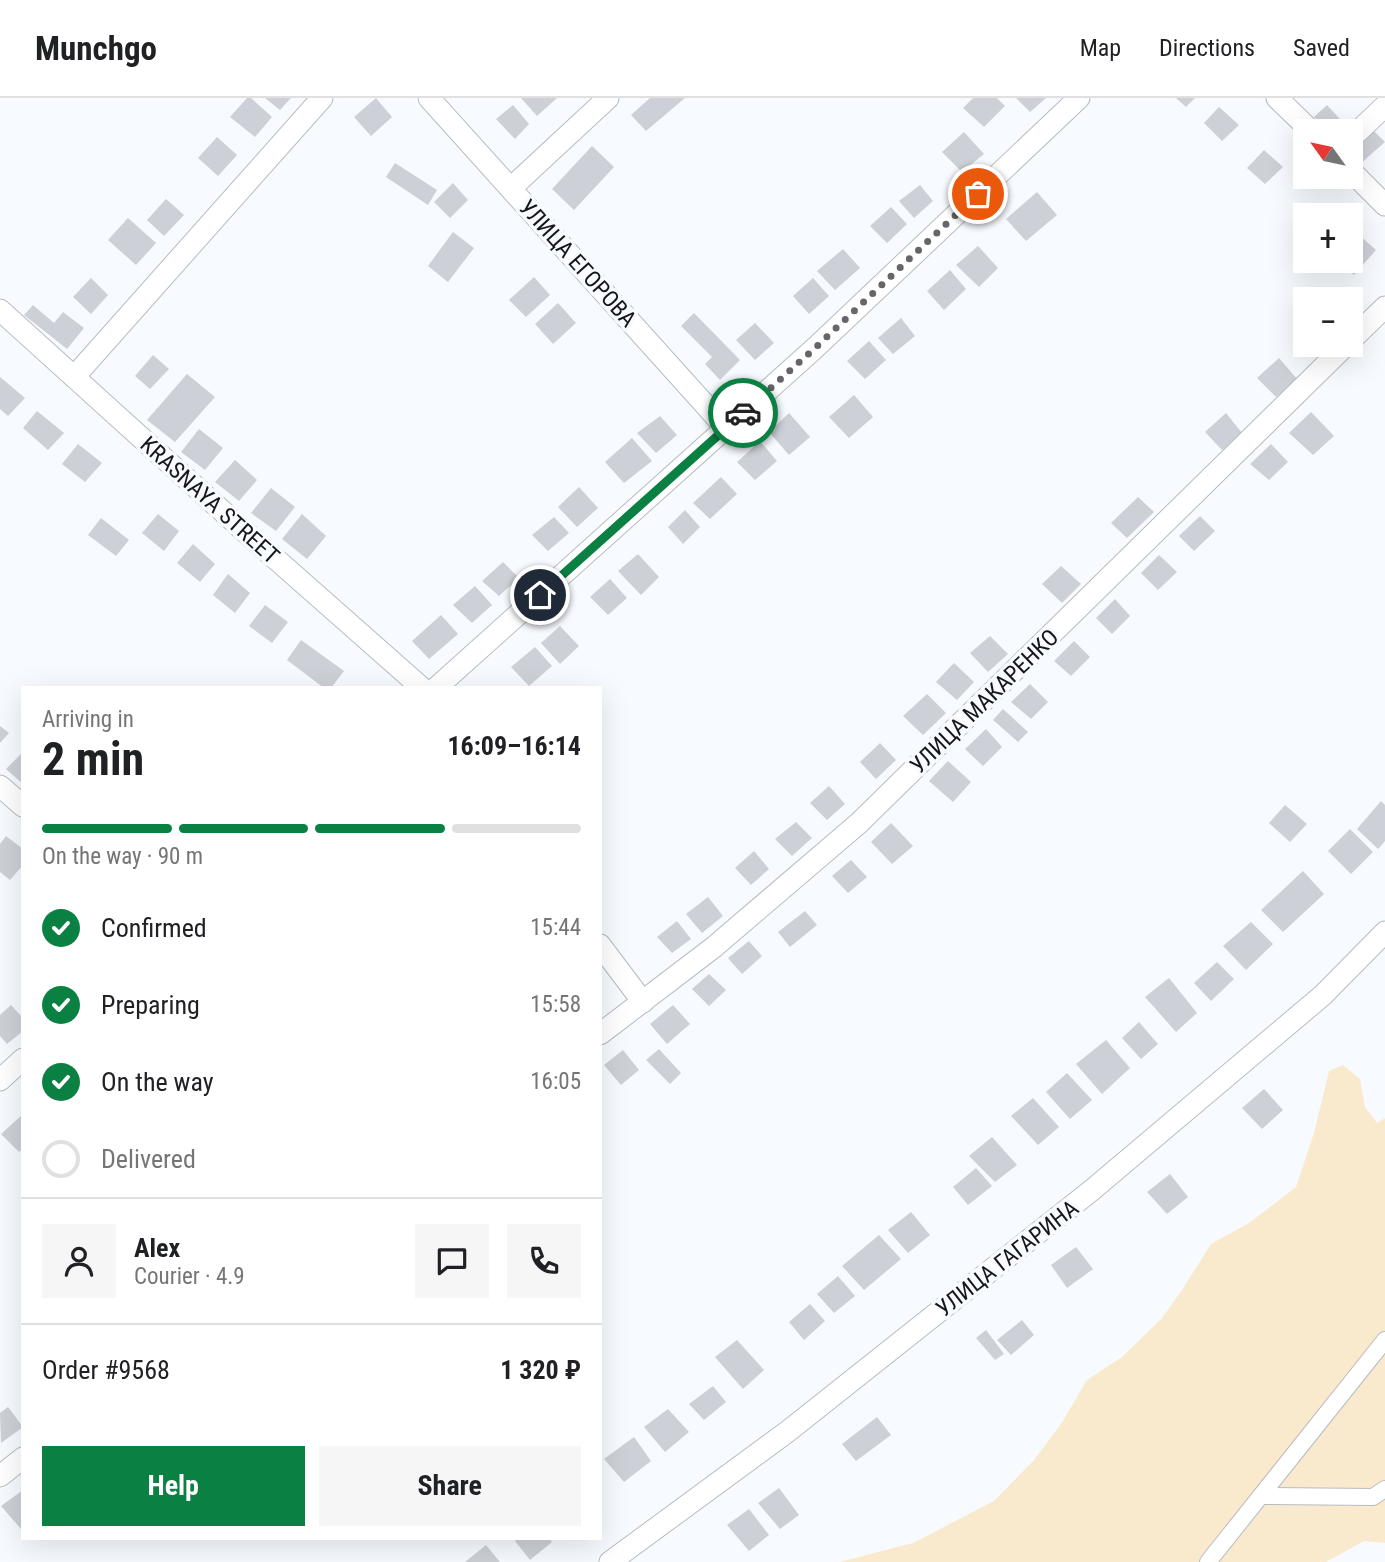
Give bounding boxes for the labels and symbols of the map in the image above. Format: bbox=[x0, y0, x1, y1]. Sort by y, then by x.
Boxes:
north arrow bbox=[1293, 119, 1363, 189]
pin bbox=[948, 164, 1008, 224]
street label: УЛИЦА ЕГОРОВА bbox=[513, 194, 642, 333]
courier bbox=[708, 378, 778, 448]
street label: KRASNAYA STREET bbox=[135, 431, 285, 570]
pin bbox=[510, 565, 570, 625]
street label: УЛИЦА МАКАРЕНКО bbox=[905, 624, 1064, 779]
street label: УЛИЦА ГАГАРИНА bbox=[931, 1194, 1084, 1322]

